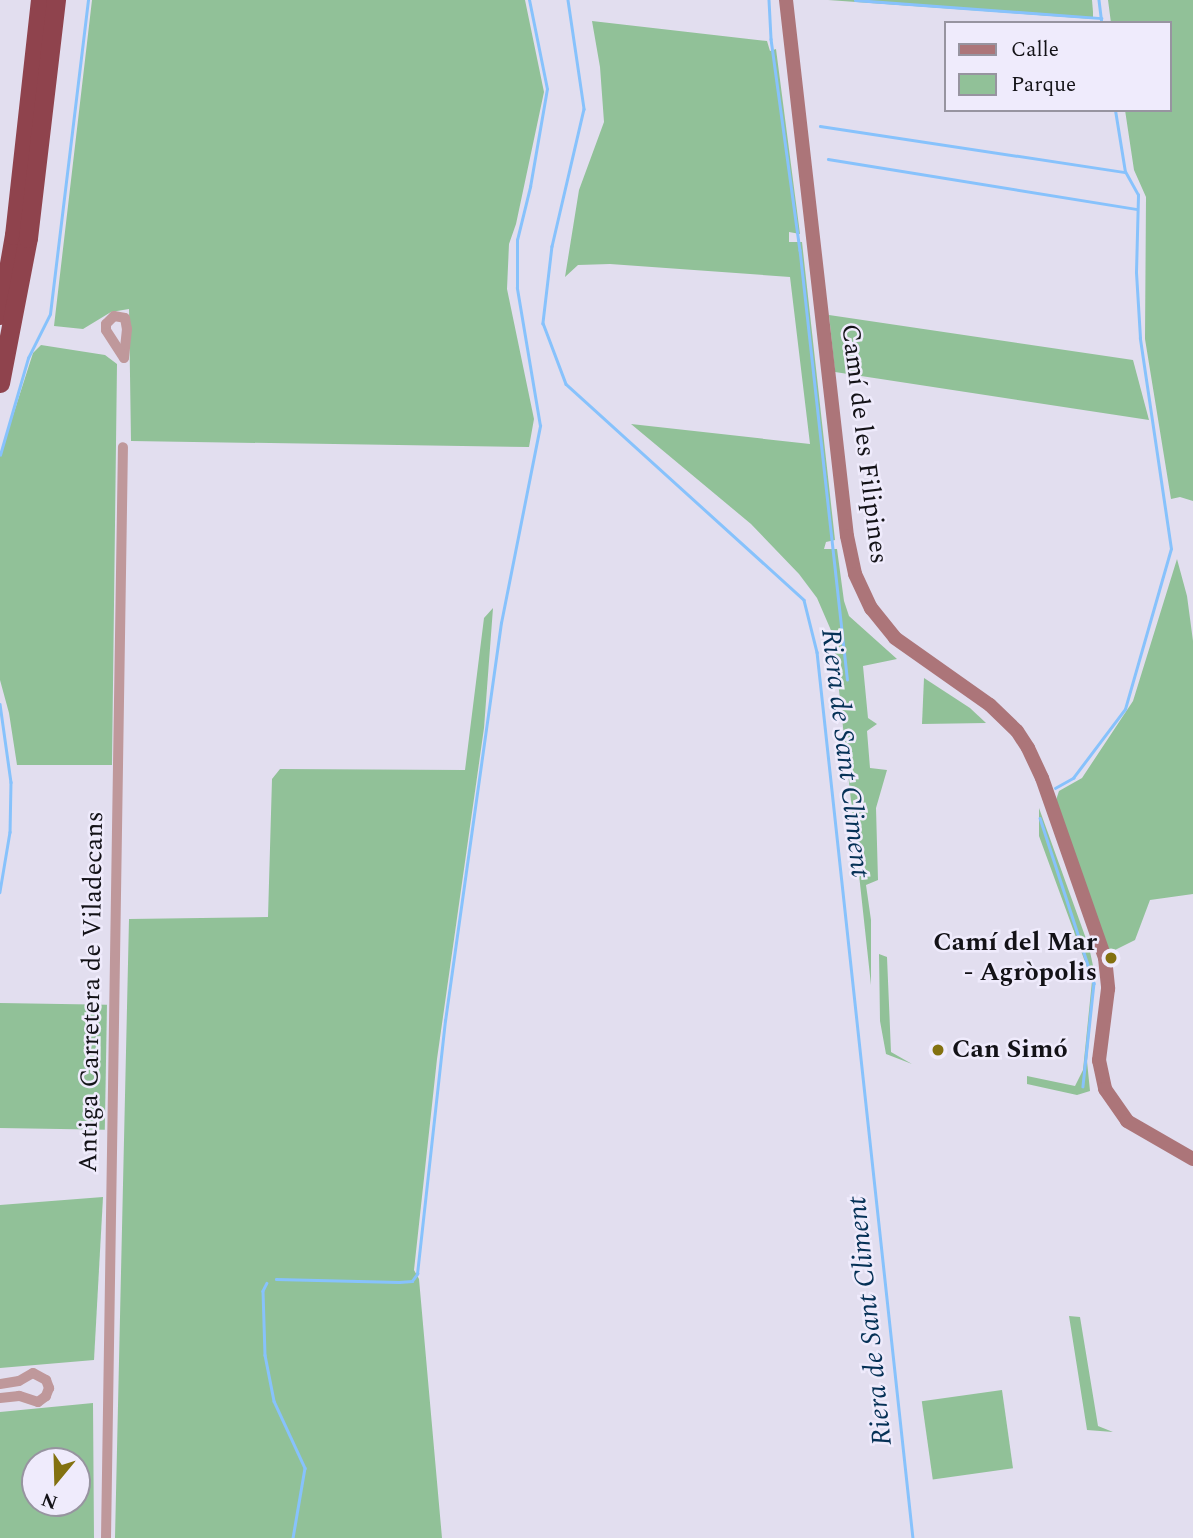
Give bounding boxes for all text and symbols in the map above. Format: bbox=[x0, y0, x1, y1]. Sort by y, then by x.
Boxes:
legend bbox=[944, 21, 1172, 112]
text: Calle bbox=[1011, 34, 1059, 66]
text: Parque bbox=[1011, 69, 1076, 101]
street label: Camí de les Filipines bbox=[834, 322, 894, 566]
water label: Riera de Sant Climent bbox=[813, 627, 877, 879]
street label: Antiga Carretera de Viladecans bbox=[73, 811, 111, 1173]
place label: Camí del Mar - Agròpolis bbox=[933, 927, 1097, 988]
marker: Camí del Mar - Agròpolis bbox=[1103, 950, 1119, 966]
place label: Can Simó bbox=[952, 1034, 1068, 1066]
marker: Can Simó bbox=[930, 1042, 946, 1058]
water label: Riera de Sant Climent bbox=[840, 1195, 900, 1447]
north arrow bbox=[21, 1447, 91, 1517]
text: N bbox=[38, 1484, 62, 1517]

